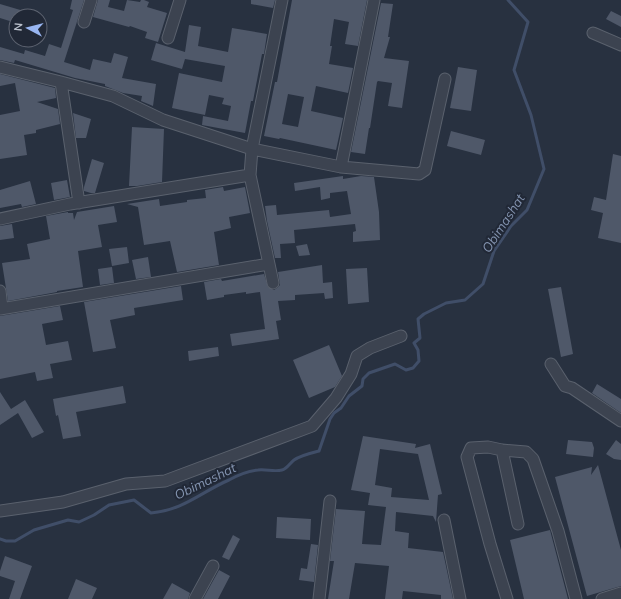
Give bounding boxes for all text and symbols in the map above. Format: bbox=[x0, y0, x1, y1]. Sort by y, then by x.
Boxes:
north arrow bbox=[8, 8, 48, 48]
text: N bbox=[11, 22, 26, 32]
water label: Obimashat bbox=[478, 190, 528, 255]
water label: Obimashat bbox=[172, 459, 239, 503]

